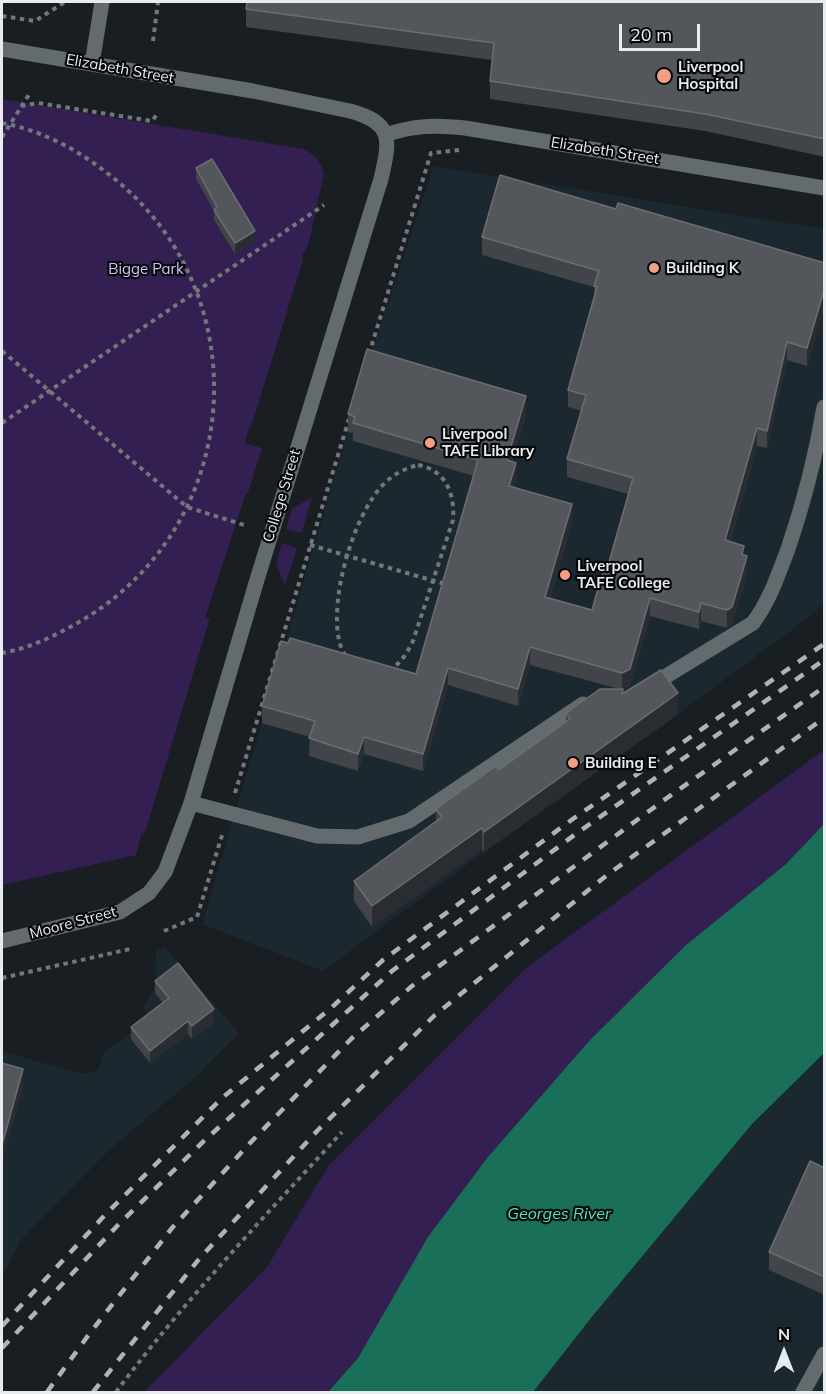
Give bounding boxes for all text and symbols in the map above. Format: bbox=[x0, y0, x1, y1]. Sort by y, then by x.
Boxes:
scale bar bbox=[622, 12, 703, 50]
text: 20 m bbox=[630, 23, 672, 46]
street label: Elizabeth Street bbox=[65, 51, 175, 87]
place label: Liverpool Hospital bbox=[678, 58, 743, 93]
marker: Liverpool Hospital bbox=[655, 67, 673, 85]
street label: Elizabeth Street bbox=[550, 134, 660, 168]
place label: Building K bbox=[666, 259, 739, 277]
park label: Bigge Park bbox=[108, 260, 184, 278]
marker: Building K bbox=[647, 261, 661, 275]
place label: Liverpool TAFE Library bbox=[442, 425, 534, 460]
marker: Liverpool TAFE Library bbox=[423, 436, 437, 450]
street label: College Street bbox=[259, 447, 305, 545]
place label: Liverpool TAFE College bbox=[577, 557, 670, 592]
marker: Liverpool TAFE College bbox=[558, 568, 572, 582]
place label: Building E bbox=[585, 754, 657, 772]
marker: Building E bbox=[566, 756, 580, 770]
street label: Moore Street bbox=[28, 903, 118, 943]
water label: Georges River bbox=[507, 1204, 611, 1224]
north arrow bbox=[754, 1322, 814, 1382]
text: N bbox=[778, 1324, 790, 1344]

